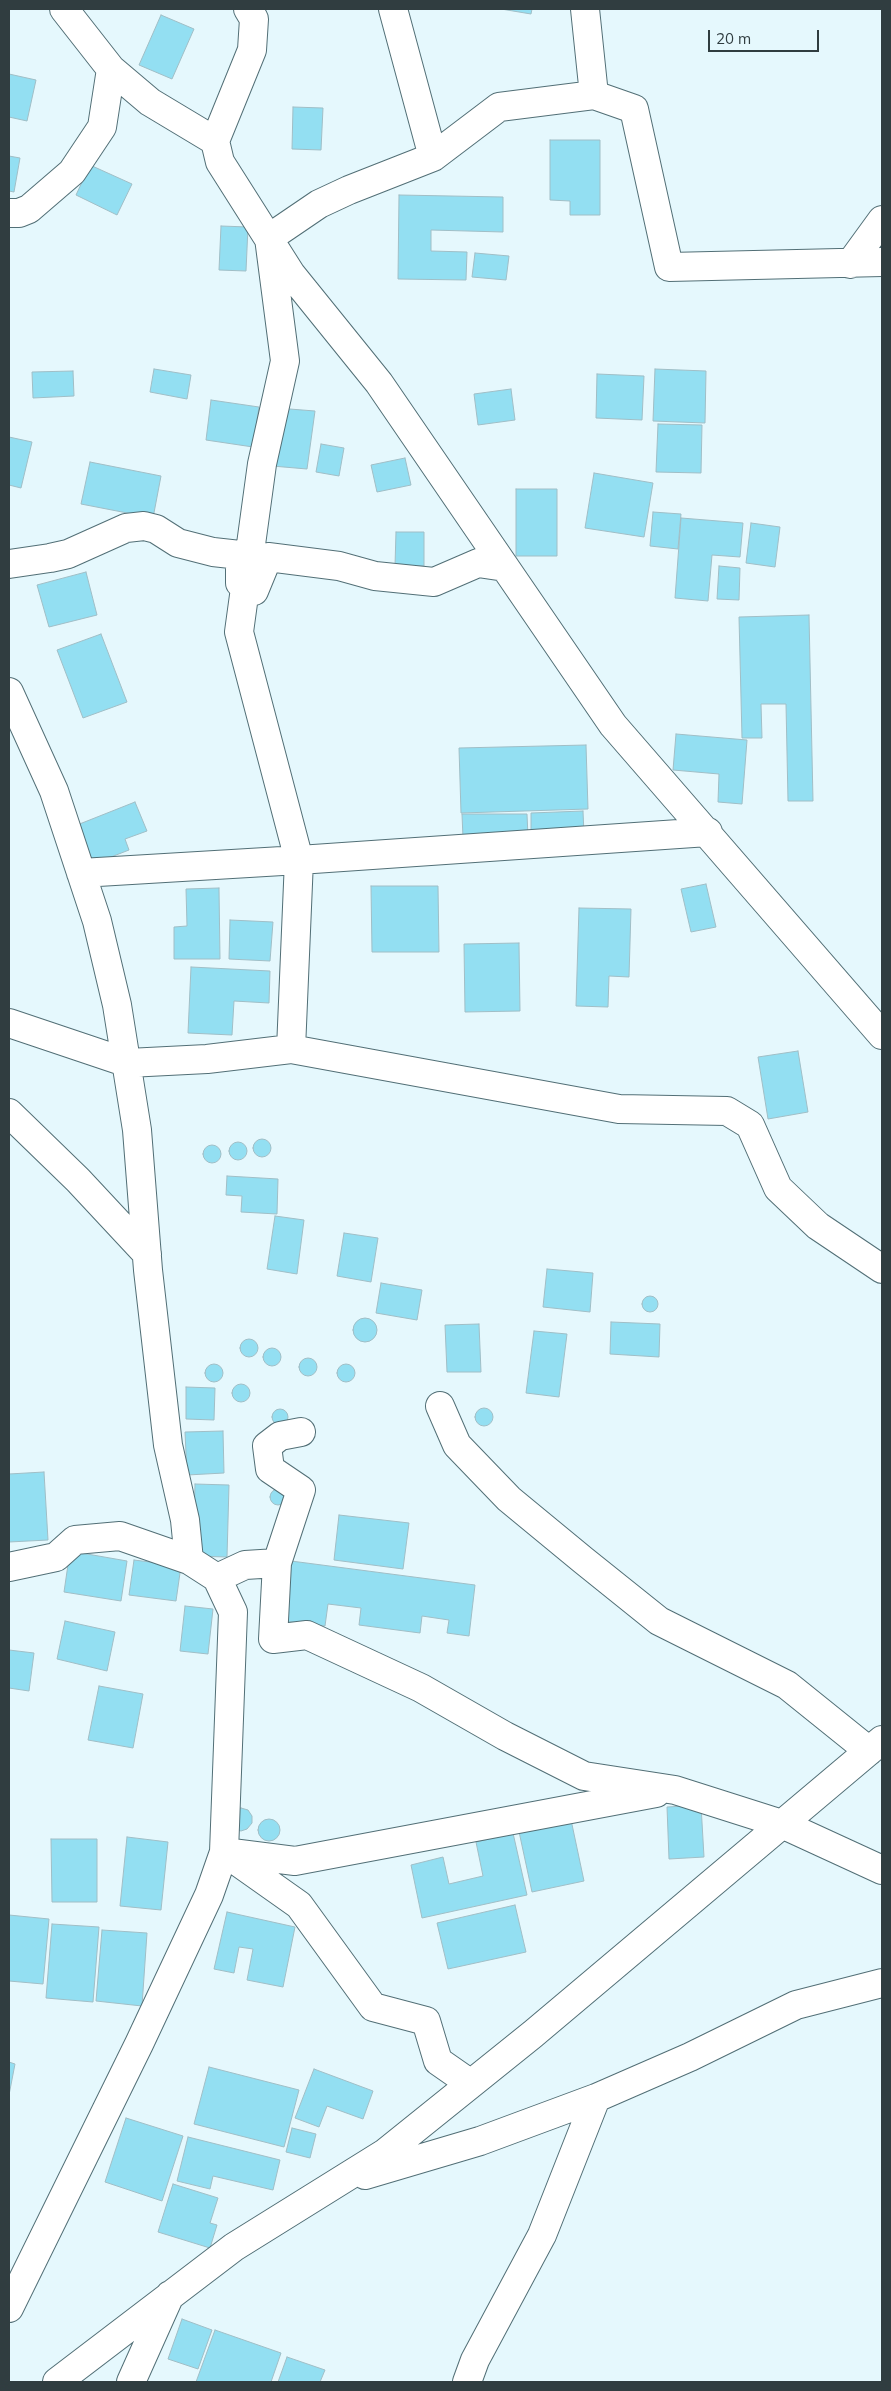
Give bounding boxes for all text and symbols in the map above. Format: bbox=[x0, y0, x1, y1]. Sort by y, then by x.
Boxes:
scale bar bbox=[711, 20, 822, 52]
text: 20 m bbox=[716, 29, 751, 48]

